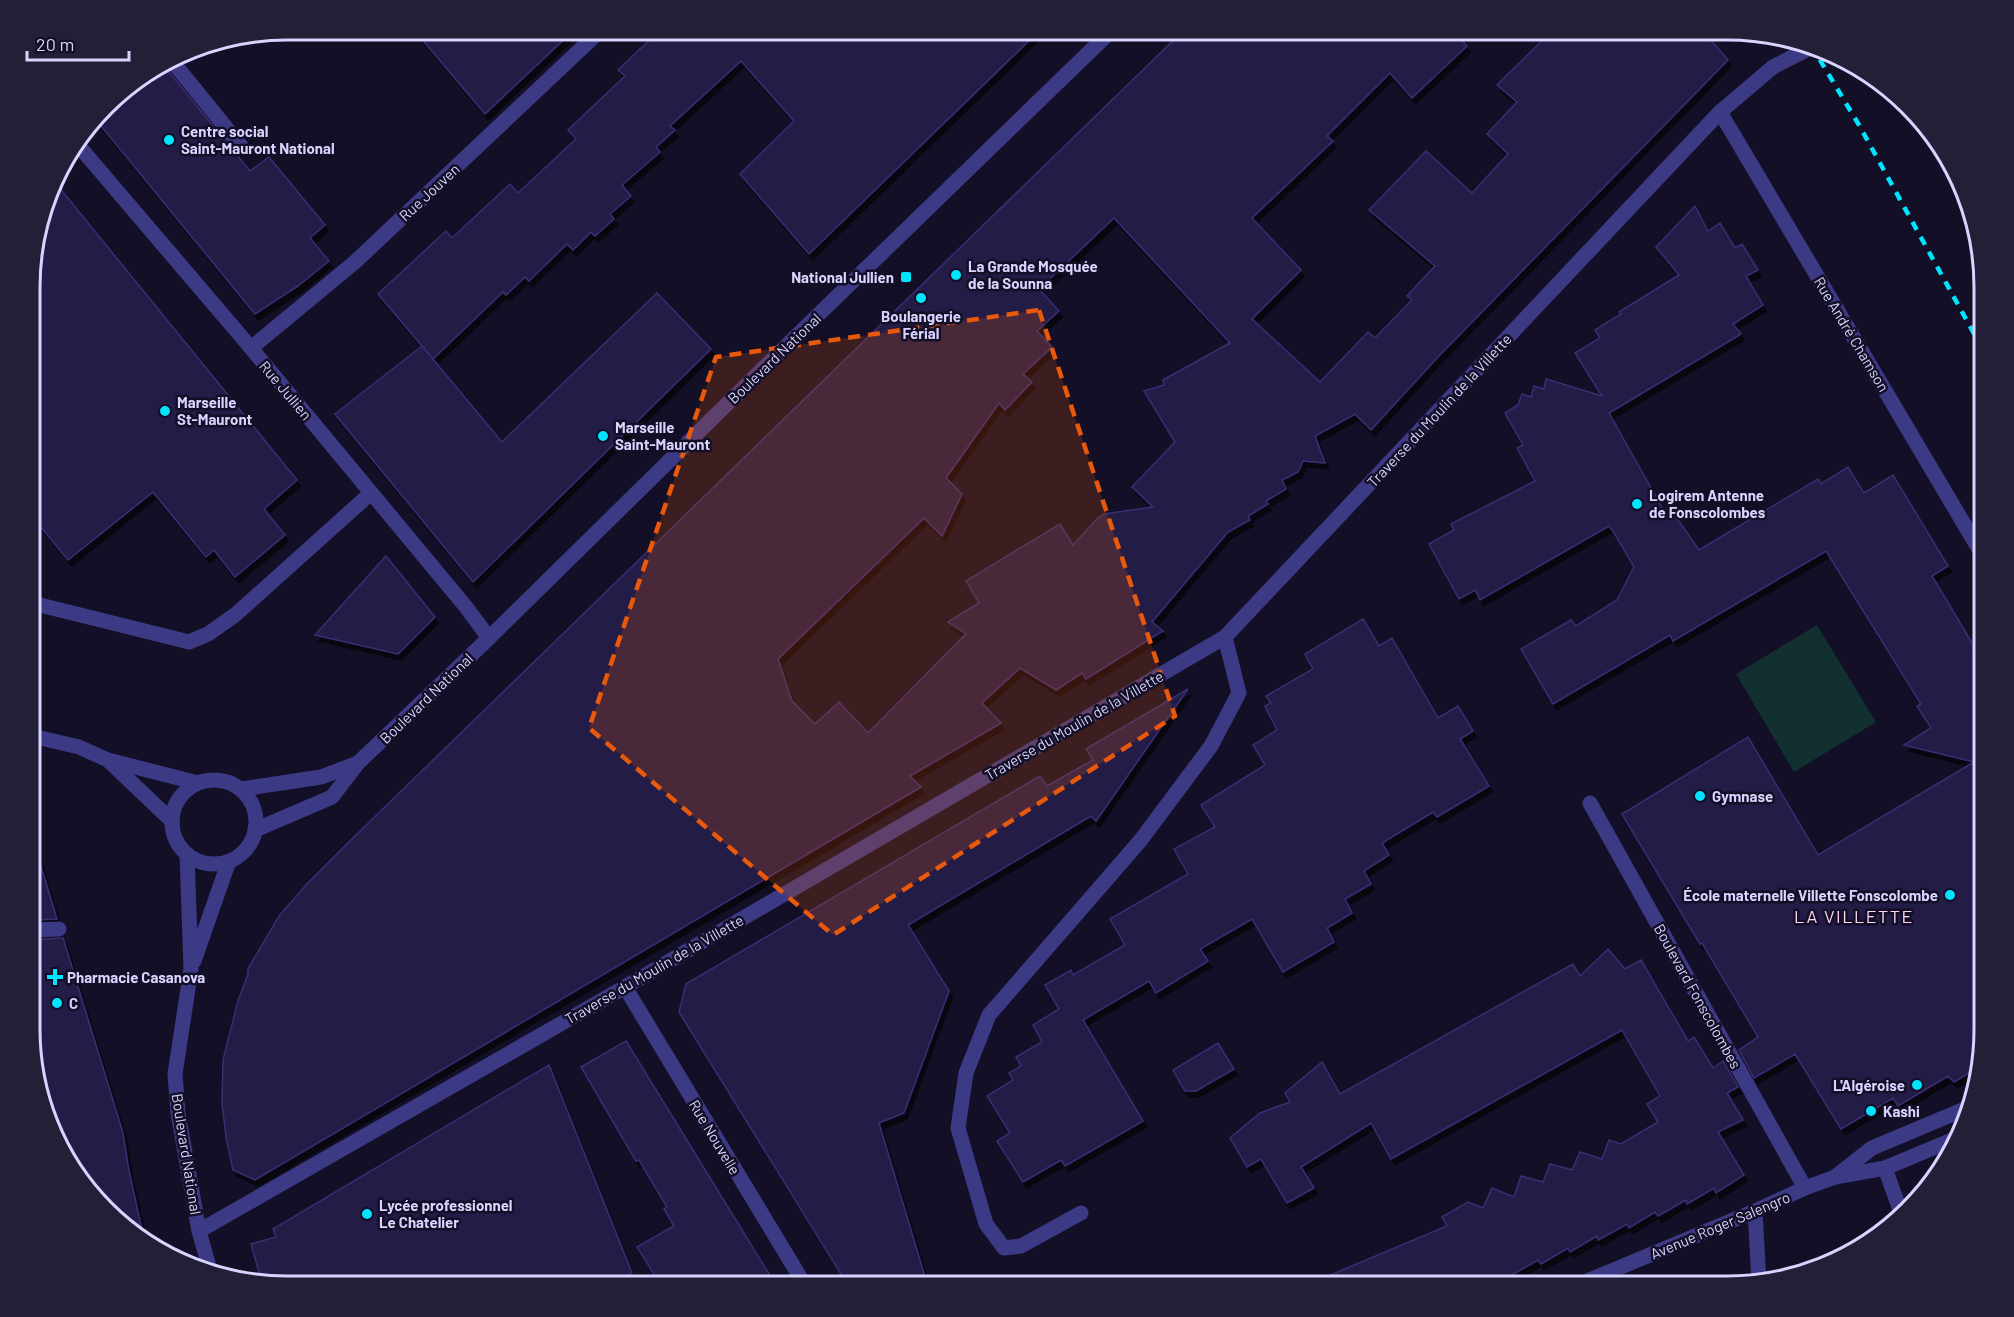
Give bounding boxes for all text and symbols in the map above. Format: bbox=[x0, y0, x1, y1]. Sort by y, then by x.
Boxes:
scale bar bbox=[27, 24, 129, 62]
text: 20 m bbox=[36, 33, 74, 55]
place label: Centre social Saint-Mauront National bbox=[181, 122, 335, 157]
marker: Centre social Saint-Mauront National bbox=[162, 133, 176, 147]
street label: Rue Jouven bbox=[395, 159, 463, 225]
place label: La Grande Mosquée de la Sounna bbox=[968, 257, 1098, 292]
place label: National Jullien bbox=[791, 268, 894, 286]
marker: La Grande Mosquée de la Sounna bbox=[949, 268, 963, 282]
marker: National Jullien bbox=[899, 270, 913, 284]
street label: Rue André Chamson bbox=[1811, 273, 1893, 395]
marker: Boulangerie Férial bbox=[914, 291, 928, 305]
place label: Boulangerie Férial bbox=[881, 307, 961, 342]
street label: Boulevard National bbox=[724, 309, 824, 407]
street label: Traverse du Moulin de la Villette bbox=[1363, 330, 1515, 490]
street label: Rue Jullien bbox=[256, 357, 316, 423]
place label: Marseille St-Mauront bbox=[177, 393, 253, 428]
marker: Marseille St-Mauront bbox=[158, 404, 172, 418]
place label: Marseille Saint-Mauront bbox=[615, 418, 710, 453]
marker: Marseille Saint-Mauront bbox=[596, 429, 610, 443]
place label: Logirem Antenne de Fonscolombes bbox=[1649, 486, 1766, 521]
marker: Logirem Antenne de Fonscolombes bbox=[1630, 497, 1644, 511]
street label: Boulevard National bbox=[376, 649, 476, 747]
street label: Traverse du Moulin de la Villette bbox=[982, 666, 1166, 784]
place label: Gymnase bbox=[1712, 787, 1773, 805]
marker: Gymnase bbox=[1693, 789, 1707, 803]
place label: École maternelle Villette Fonscolombe bbox=[1683, 886, 1938, 904]
marker: École maternelle Villette Fonscolombe bbox=[1943, 888, 1957, 902]
district label: LA VILLETTE bbox=[1794, 905, 1914, 927]
street label: Traverse du Moulin de la Villette bbox=[562, 910, 746, 1028]
street label: Boulevard Fonscolombes bbox=[1651, 921, 1745, 1071]
place label: Pharmacie Casanova bbox=[67, 968, 205, 986]
marker: Pharmacie Casanova bbox=[48, 970, 62, 984]
place label: C bbox=[69, 994, 78, 1012]
marker: C bbox=[50, 996, 64, 1010]
place label: L'Algéroise bbox=[1833, 1076, 1905, 1094]
marker: L'Algéroise bbox=[1910, 1078, 1924, 1092]
street label: Boulevard National bbox=[169, 1092, 205, 1216]
street label: Rue Nouvelle bbox=[686, 1096, 744, 1178]
place label: Kashi bbox=[1883, 1102, 1920, 1120]
marker: Kashi bbox=[1864, 1104, 1878, 1118]
street label: Avenue Roger Salengro bbox=[1647, 1187, 1793, 1263]
place label: Lycée professionnel Le Chatelier bbox=[379, 1196, 513, 1231]
marker: Lycée professionnel Le Chatelier bbox=[360, 1207, 374, 1221]

